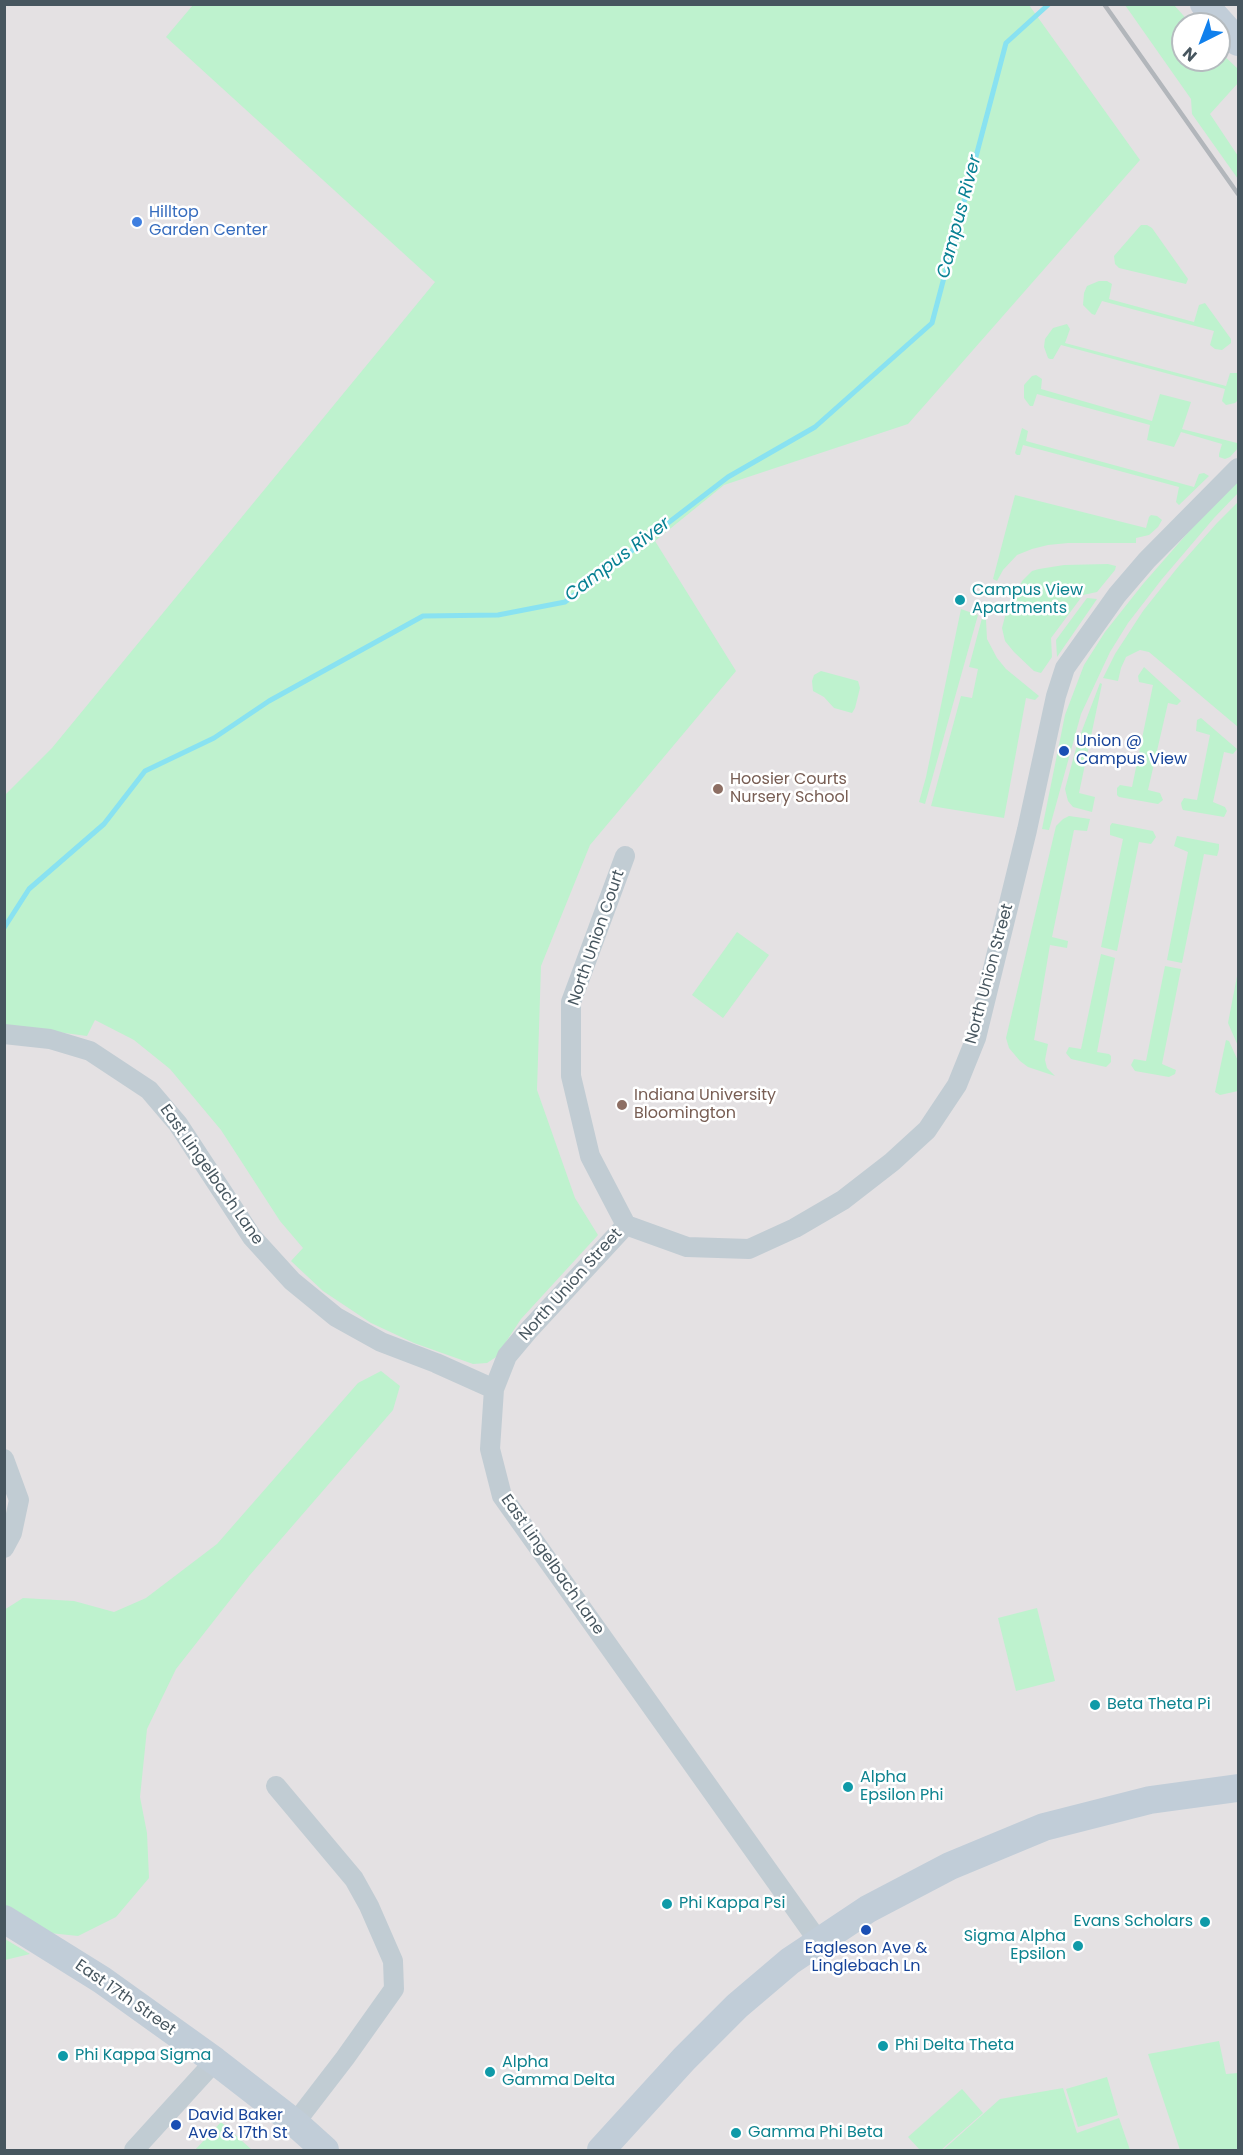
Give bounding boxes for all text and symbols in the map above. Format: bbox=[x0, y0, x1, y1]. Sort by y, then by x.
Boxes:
north arrow bbox=[1171, 12, 1231, 72]
text: N bbox=[1178, 42, 1202, 67]
water label: Campus River bbox=[933, 153, 987, 281]
place label: Hilltop Garden Center bbox=[149, 203, 268, 241]
marker: Hilltop Garden Center bbox=[130, 215, 144, 229]
water label: Campus River bbox=[561, 513, 675, 607]
place label: Campus View Apartments bbox=[972, 581, 1083, 619]
marker: Campus View Apartments bbox=[953, 593, 967, 607]
place label: Union @ Campus View bbox=[1076, 732, 1187, 770]
marker: Union @ Campus View bbox=[1057, 744, 1071, 758]
place label: Hoosier Courts Nursery School bbox=[730, 770, 849, 808]
marker: Hoosier Courts Nursery School bbox=[711, 782, 725, 796]
street label: North Union Court bbox=[565, 868, 629, 1008]
street label: North Union Street bbox=[962, 902, 1018, 1046]
place label: Indiana University Bloomington bbox=[634, 1086, 776, 1124]
marker: Indiana University Bloomington bbox=[615, 1098, 629, 1112]
street label: East Lingelbach Lane bbox=[155, 1101, 267, 1249]
street label: North Union Street bbox=[516, 1225, 626, 1345]
street label: East Lingelbach Lane bbox=[496, 1491, 608, 1639]
place label: Beta Theta Pi bbox=[1107, 1695, 1211, 1715]
marker: Beta Theta Pi bbox=[1088, 1698, 1102, 1712]
place label: Alpha Epsilon Phi bbox=[860, 1768, 943, 1806]
marker: Alpha Epsilon Phi bbox=[841, 1780, 855, 1794]
place label: Phi Kappa Psi bbox=[679, 1894, 785, 1914]
marker: Phi Kappa Psi bbox=[660, 1897, 674, 1911]
place label: Evans Scholars bbox=[1073, 1912, 1193, 1932]
marker: Evans Scholars bbox=[1198, 1915, 1212, 1929]
marker: Eagleson Ave & Linglebach Ln bbox=[859, 1923, 873, 1937]
place label: Sigma Alpha Epsilon bbox=[964, 1927, 1066, 1965]
place label: Eagleson Ave & Linglebach Ln bbox=[805, 1939, 927, 1977]
marker: Sigma Alpha Epsilon bbox=[1071, 1939, 1085, 1953]
street label: East 17th Street bbox=[71, 1956, 179, 2040]
place label: Phi Delta Theta bbox=[895, 2036, 1014, 2056]
marker: Phi Delta Theta bbox=[876, 2039, 890, 2053]
place label: Phi Kappa Sigma bbox=[75, 2046, 211, 2066]
marker: Phi Kappa Sigma bbox=[56, 2049, 70, 2063]
place label: Alpha Gamma Delta bbox=[502, 2053, 615, 2091]
marker: Alpha Gamma Delta bbox=[483, 2065, 497, 2079]
place label: David Baker Ave & 17th St bbox=[188, 2106, 287, 2144]
marker: David Baker Ave & 17th St bbox=[169, 2118, 183, 2132]
place label: Gamma Phi Beta bbox=[748, 2123, 883, 2143]
marker: Gamma Phi Beta bbox=[729, 2126, 743, 2140]

